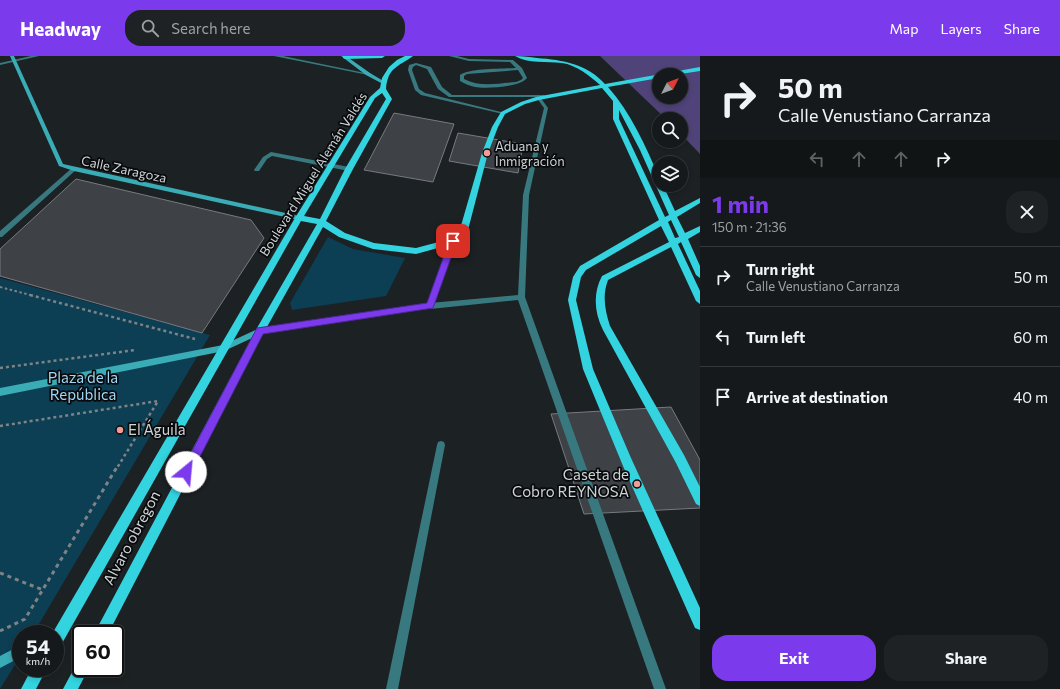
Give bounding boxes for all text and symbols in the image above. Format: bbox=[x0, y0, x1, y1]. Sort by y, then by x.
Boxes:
search box bbox=[125, 10, 405, 46]
text: Headway bbox=[20, 17, 101, 40]
icon: search bbox=[139, 17, 161, 39]
text: Search here bbox=[171, 19, 251, 37]
text: Map bbox=[890, 20, 918, 37]
text: Layers bbox=[940, 20, 982, 37]
text: Share bbox=[1004, 20, 1040, 37]
north arrow bbox=[652, 68, 688, 104]
map controls bbox=[652, 68, 688, 192]
text: 50 m bbox=[778, 70, 843, 104]
icon: right bbox=[712, 72, 764, 124]
street label: Boulevard Miguel Alemán Valdés bbox=[256, 89, 370, 259]
text: Calle Venustiano Carranza bbox=[778, 104, 991, 126]
button: search bbox=[652, 112, 688, 148]
place label: Aduana y Inmigración bbox=[495, 138, 565, 169]
marker: Aduana y Inmigración bbox=[482, 148, 492, 158]
icon: left bbox=[806, 148, 828, 170]
icon: ahead bbox=[848, 148, 870, 170]
icon: ahead bbox=[890, 148, 912, 170]
icon: right bbox=[932, 148, 954, 170]
street label: Calle Zaragoza bbox=[80, 152, 168, 186]
button: layers bbox=[652, 156, 688, 192]
text: 1 min bbox=[712, 189, 769, 218]
button: close bbox=[1006, 191, 1048, 233]
text: 150 m · 21:36 bbox=[712, 219, 787, 235]
pin bbox=[436, 224, 470, 258]
icon: arrive bbox=[442, 230, 464, 252]
text: Turn right bbox=[746, 260, 815, 278]
icon: right bbox=[712, 266, 734, 288]
text: 50 m bbox=[1014, 268, 1048, 286]
text: Calle Venustiano Carranza bbox=[746, 278, 900, 294]
icon: left bbox=[712, 326, 734, 348]
text: Turn left bbox=[746, 328, 805, 346]
text: 60 m bbox=[1013, 328, 1048, 346]
park label: Plaza de la República bbox=[48, 368, 118, 403]
icon: arrive bbox=[712, 386, 734, 408]
text: Arrive at destination bbox=[746, 388, 888, 406]
text: 40 m bbox=[1013, 388, 1048, 406]
place label: El Águila bbox=[128, 419, 186, 438]
marker: El Águila bbox=[115, 425, 125, 435]
position arrow bbox=[165, 451, 207, 493]
place label: Caseta de Cobro REYNOSA bbox=[512, 465, 629, 500]
marker: Caseta de Cobro REYNOSA bbox=[632, 479, 642, 489]
street label: Alvaro obregon bbox=[99, 487, 164, 588]
speed limit sign: 60 bbox=[72, 625, 124, 677]
text: 54 bbox=[26, 634, 50, 658]
button: Exit bbox=[712, 635, 876, 681]
button: Share bbox=[884, 635, 1048, 681]
text: km/h bbox=[26, 655, 50, 667]

